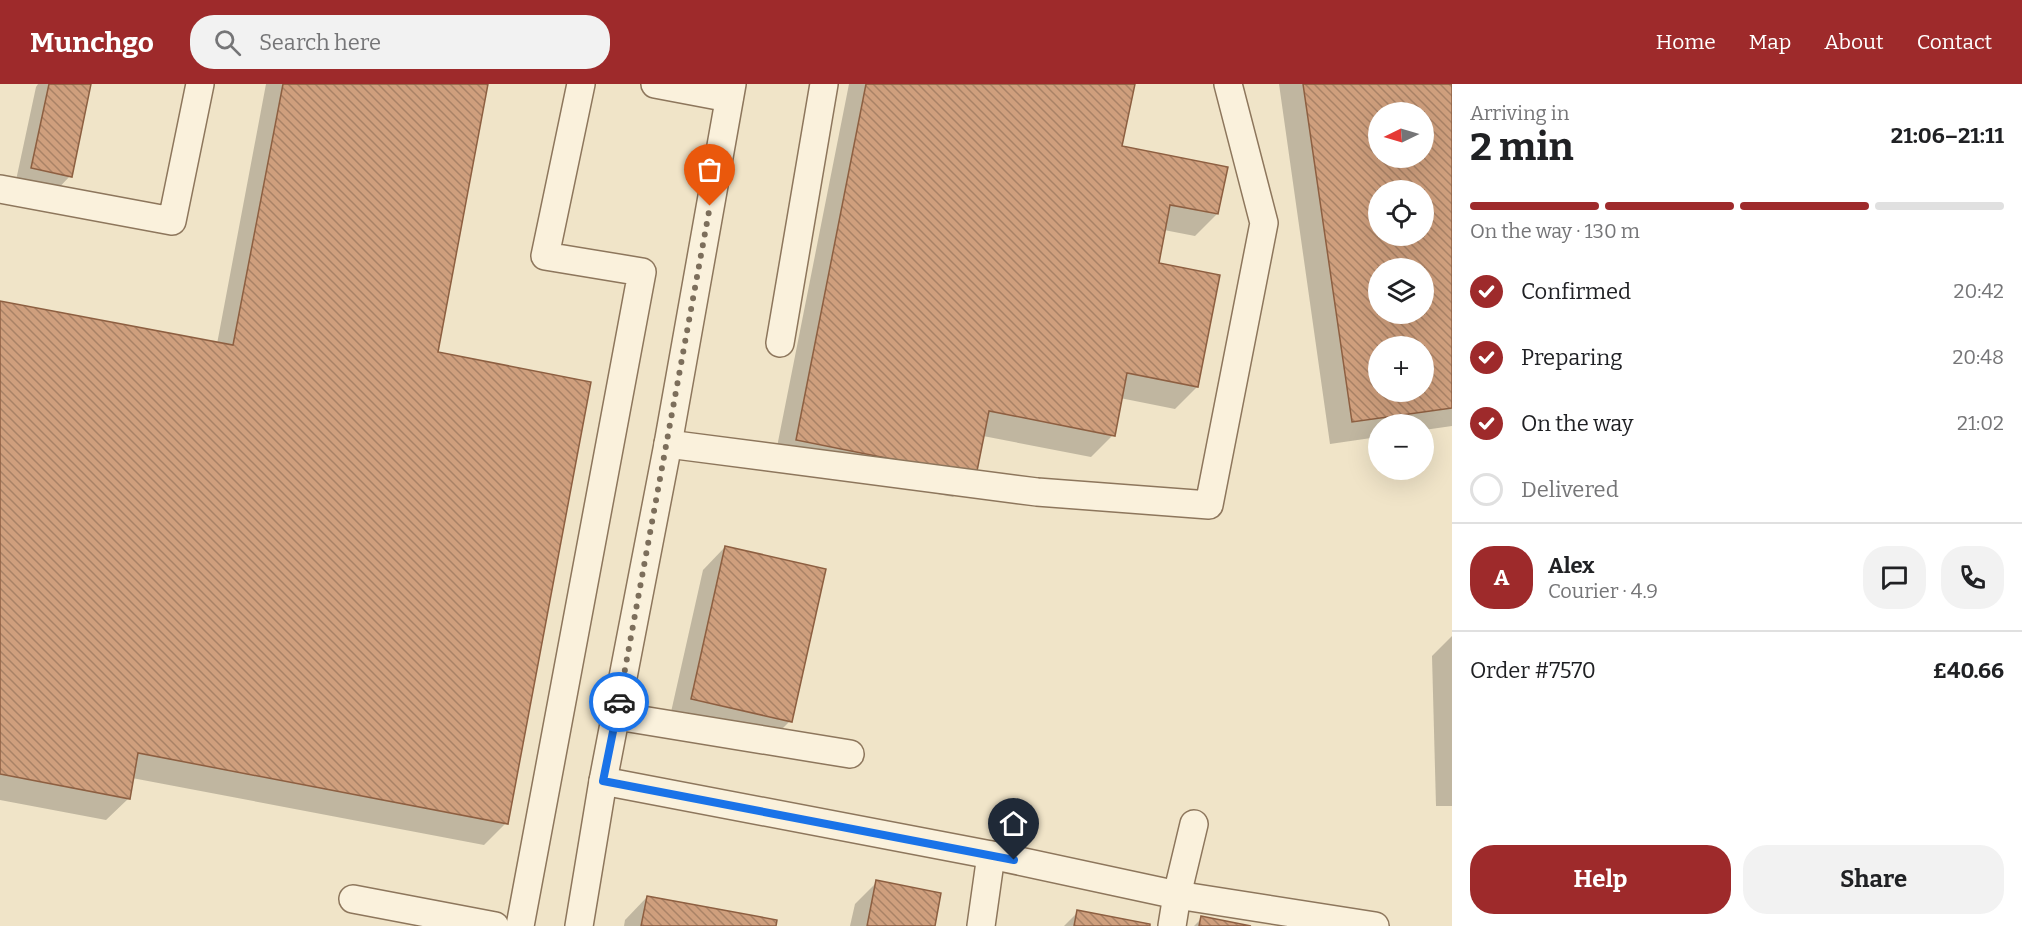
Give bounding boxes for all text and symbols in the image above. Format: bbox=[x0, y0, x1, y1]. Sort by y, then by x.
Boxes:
search box bbox=[190, 15, 610, 69]
text: Munchgo bbox=[30, 26, 154, 59]
icon: search bbox=[211, 26, 244, 59]
text: Search here bbox=[259, 29, 381, 56]
text: Home bbox=[1656, 29, 1716, 55]
text: Map bbox=[1749, 29, 1791, 55]
text: About bbox=[1824, 29, 1884, 55]
text: Contact bbox=[1917, 29, 1992, 55]
text: Arriving in bbox=[1470, 101, 1569, 125]
north arrow bbox=[1368, 102, 1434, 168]
map controls bbox=[1368, 102, 1434, 480]
text: 21:06–21:11 bbox=[1891, 122, 2004, 149]
text: 2 min bbox=[1470, 124, 1574, 170]
pin bbox=[684, 144, 735, 206]
icon: bag bbox=[693, 153, 726, 186]
button: locate bbox=[1368, 180, 1434, 246]
text: On the way · 130 m bbox=[1470, 219, 1640, 243]
button: layers bbox=[1368, 258, 1434, 324]
icon: check bbox=[1470, 275, 1503, 308]
text: Confirmed bbox=[1521, 278, 1631, 305]
text: 20:42 bbox=[1954, 279, 2004, 303]
button: + bbox=[1368, 336, 1434, 402]
icon: check bbox=[1470, 341, 1503, 374]
text: Preparing bbox=[1521, 344, 1623, 371]
text: 20:48 bbox=[1952, 345, 2004, 369]
icon: check bbox=[1470, 407, 1503, 440]
text: On the way bbox=[1521, 410, 1633, 437]
text: 21:02 bbox=[1957, 411, 2004, 435]
button: − bbox=[1368, 414, 1434, 480]
text: Delivered bbox=[1521, 476, 1619, 503]
button: chat bbox=[1863, 546, 1926, 609]
button: phone bbox=[1941, 546, 2004, 609]
text: Alex bbox=[1548, 552, 1594, 579]
text: A bbox=[1494, 564, 1509, 591]
text: Courier · 4.9 bbox=[1548, 579, 1658, 603]
text: Order #7570 bbox=[1470, 657, 1596, 684]
text: £40.66 bbox=[1933, 657, 2004, 684]
courier bbox=[589, 672, 649, 732]
icon: car bbox=[603, 686, 636, 719]
pin bbox=[988, 798, 1039, 860]
icon: home bbox=[997, 807, 1030, 840]
button: Help bbox=[1470, 845, 1731, 914]
button: Share bbox=[1743, 845, 2004, 914]

